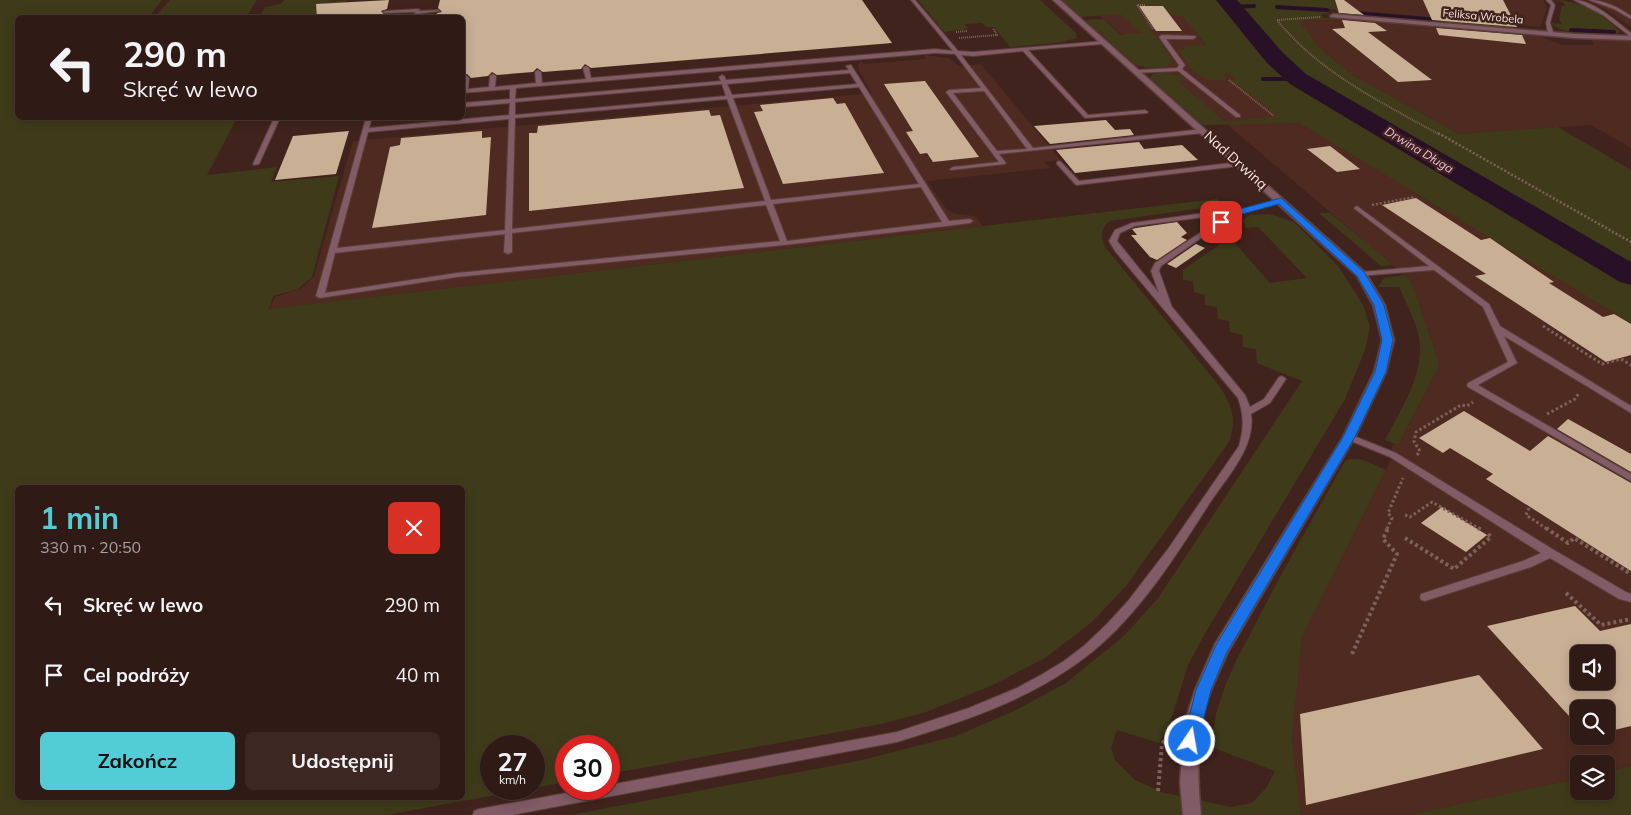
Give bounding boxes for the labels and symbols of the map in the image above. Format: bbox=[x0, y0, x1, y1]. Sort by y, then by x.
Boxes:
street label: Feliksa Wrobela bbox=[1442, 5, 1524, 27]
water label: Drwina Długa bbox=[1382, 123, 1456, 176]
street label: Nad Drwiną bbox=[1201, 127, 1271, 193]
pin bbox=[1200, 201, 1242, 243]
position arrow bbox=[1163, 714, 1215, 766]
speed limit sign: 30 bbox=[555, 735, 620, 800]

